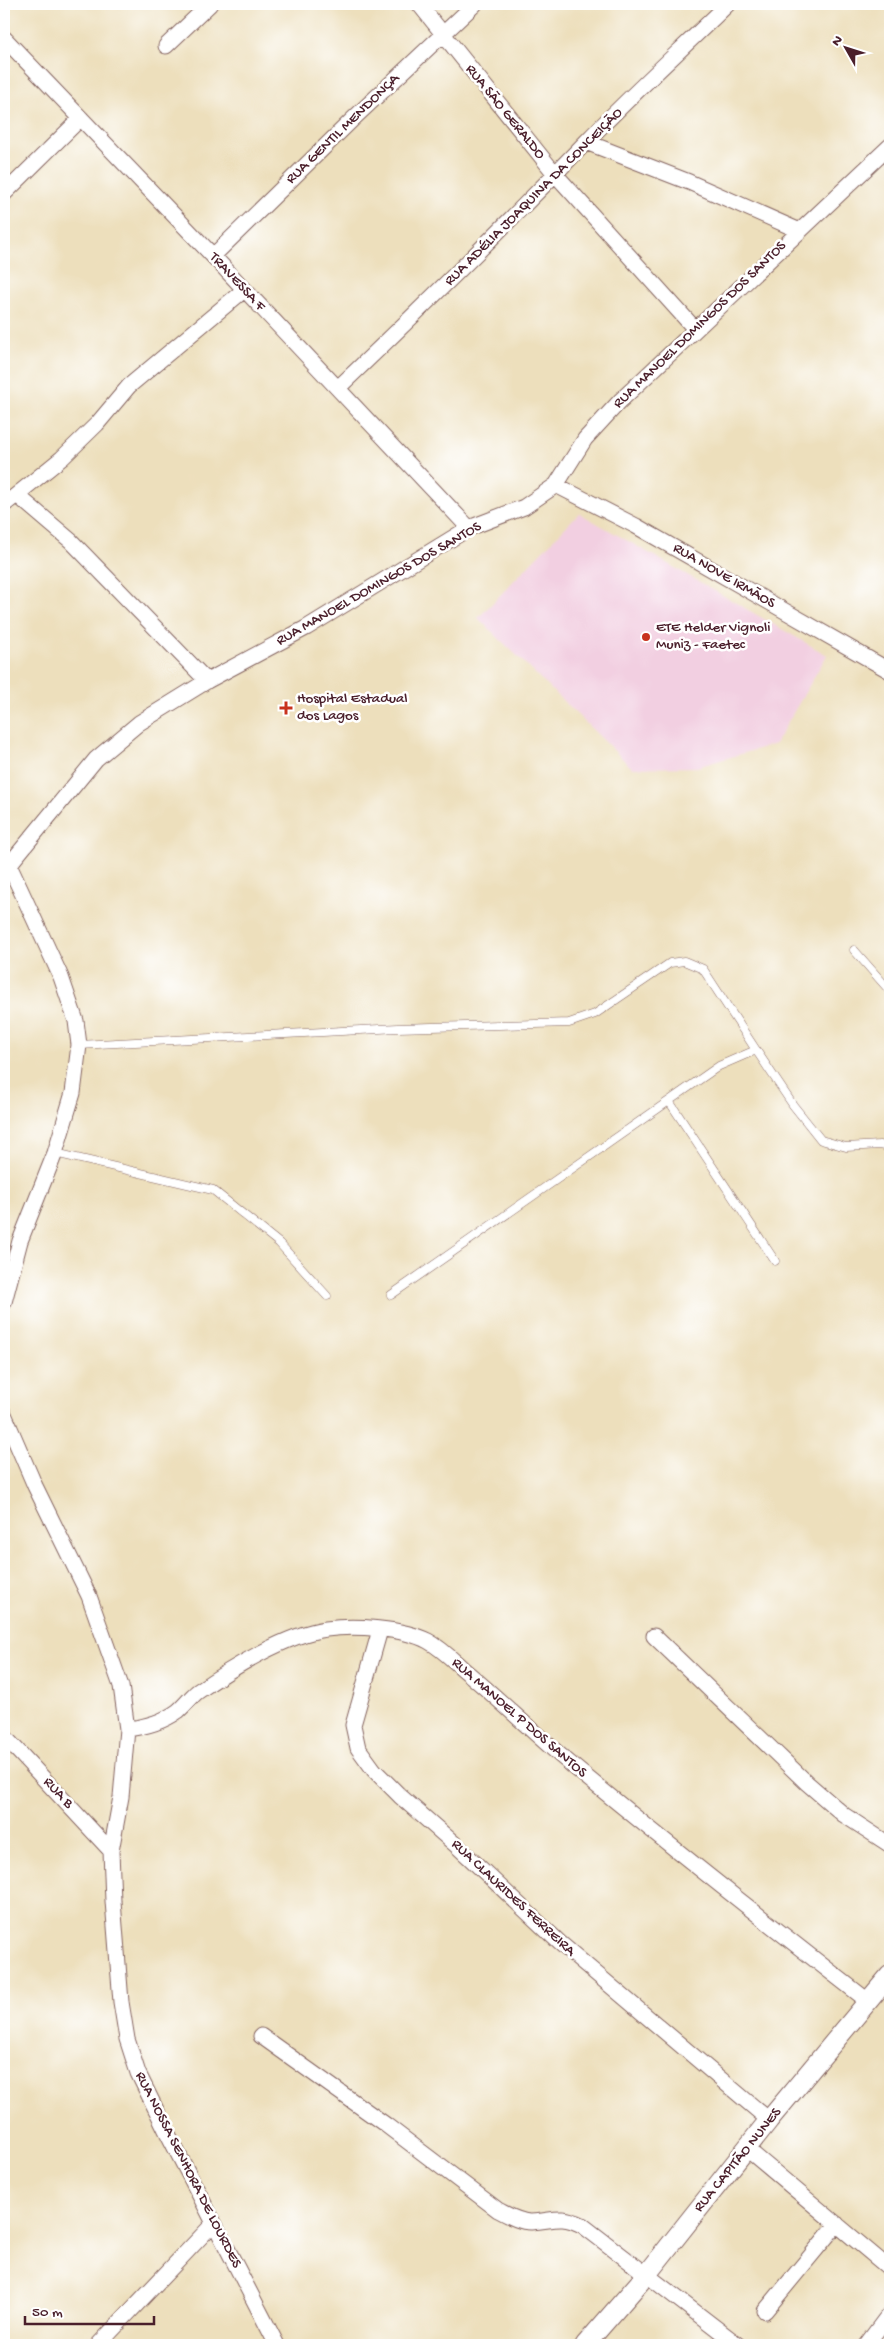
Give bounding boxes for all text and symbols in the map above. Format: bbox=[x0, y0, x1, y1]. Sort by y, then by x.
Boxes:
north arrow bbox=[822, 22, 872, 72]
text: N bbox=[828, 32, 847, 50]
street label: RUA SÃO GERALDO bbox=[461, 61, 549, 163]
street label: RUA GENTIL MENDONÇA bbox=[282, 69, 404, 188]
street label: RUA ADÉLIA JOAQUINA DA CONCEIÇÃO bbox=[441, 104, 627, 290]
street label: RUA MANOEL DOMINGOS DOS SANTOS bbox=[610, 237, 790, 413]
street label: TRAVESSA F bbox=[204, 248, 270, 316]
street label: RUA MANOEL DOMINGOS DOS SANTOS bbox=[273, 518, 485, 650]
street label: RUA NOVE IRMÃOS bbox=[669, 539, 779, 613]
place label: ETE Helder Vignoli Muniz - Faetec bbox=[656, 619, 771, 654]
marker: ETE Helder Vignoli Muniz - Faetec bbox=[640, 631, 652, 643]
place label: Hospital Estadual dos Lagos bbox=[297, 690, 408, 725]
marker: Hospital Estadual dos Lagos bbox=[279, 701, 293, 715]
street label: RUA MANOEL P DOS SANTOS bbox=[447, 1654, 591, 1782]
street label: RUA B bbox=[39, 1773, 77, 1813]
street label: RUA CLAURIDES FERREIRA bbox=[447, 1836, 580, 1961]
street label: RUA NOSSA SENHORA DE LOURDES bbox=[131, 2069, 245, 2271]
street label: RUA CAPITÃO NUNES bbox=[690, 2104, 786, 2216]
scale bar bbox=[25, 2294, 154, 2326]
text: 50 m bbox=[32, 2304, 63, 2322]

